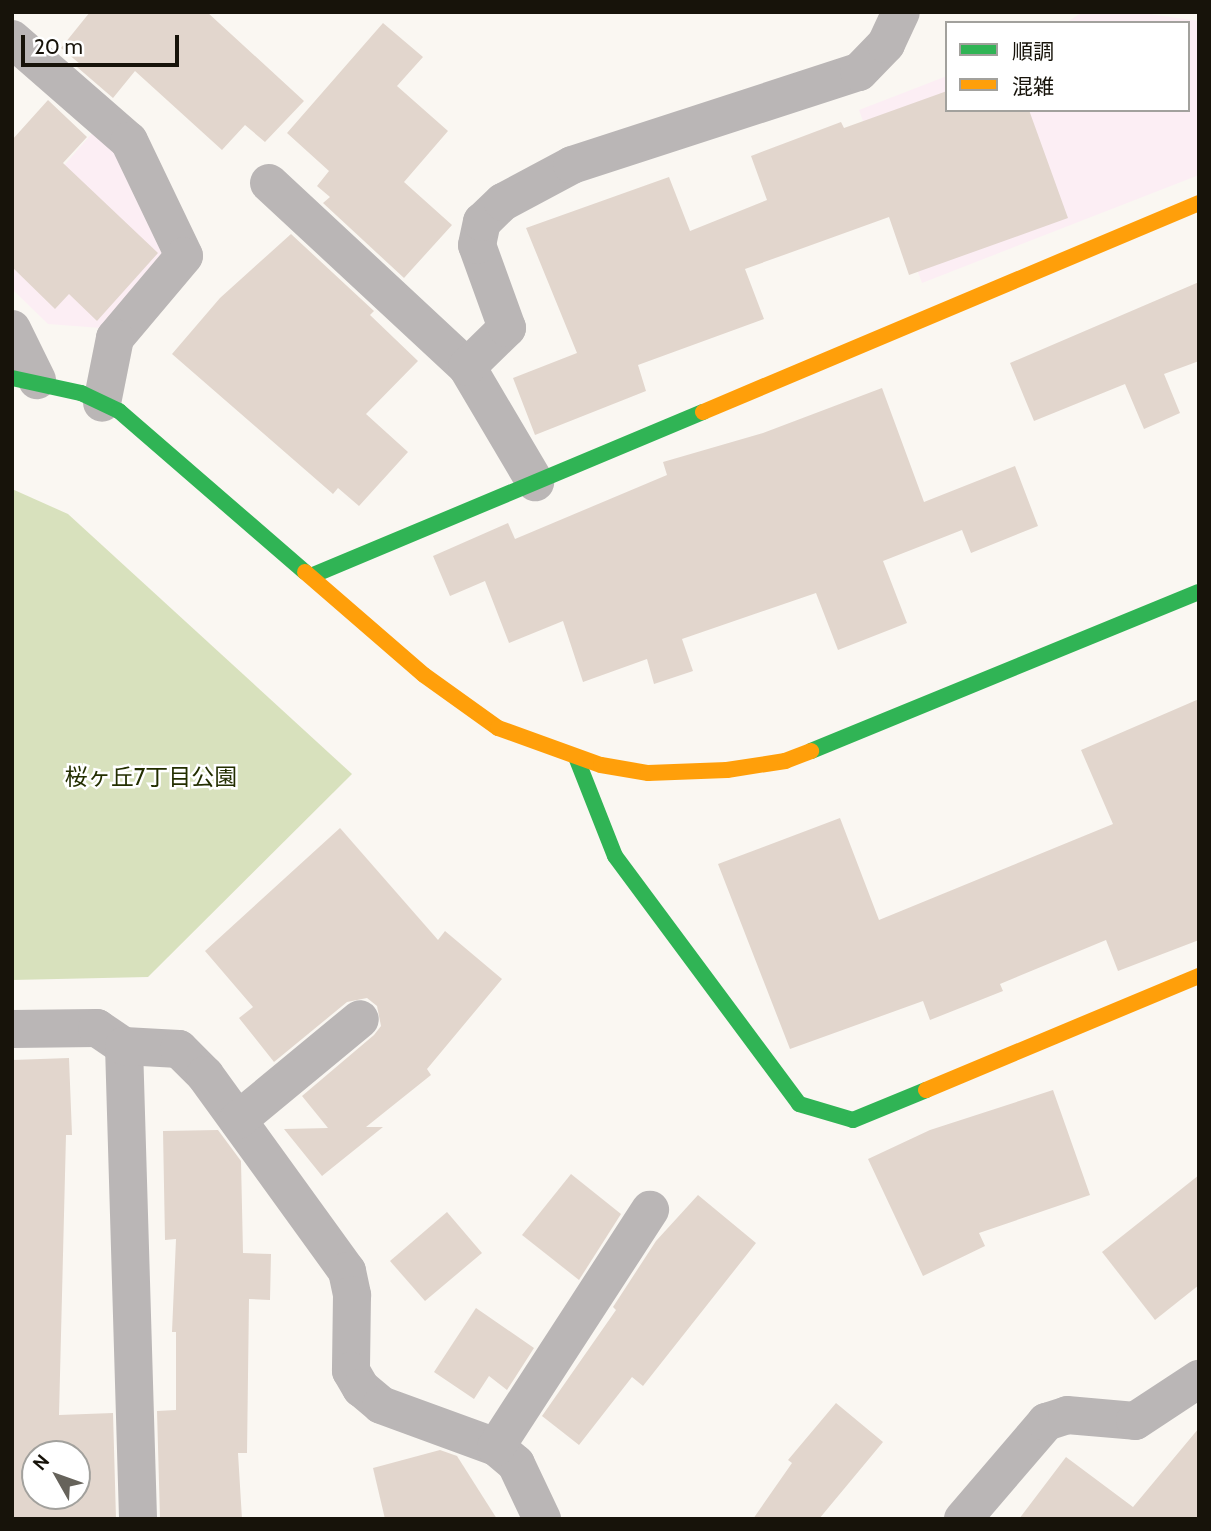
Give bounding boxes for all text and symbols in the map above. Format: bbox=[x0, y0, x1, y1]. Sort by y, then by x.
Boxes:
scale bar bbox=[24, 21, 182, 65]
legend bbox=[945, 21, 1190, 112]
text: 20 m bbox=[34, 34, 83, 59]
text: 順調 bbox=[1012, 39, 1054, 64]
text: 混雑 bbox=[1012, 74, 1054, 99]
park label: 桜ヶ丘7丁目公園 bbox=[65, 763, 237, 791]
north arrow bbox=[21, 1440, 91, 1510]
text: N bbox=[28, 1450, 54, 1475]

